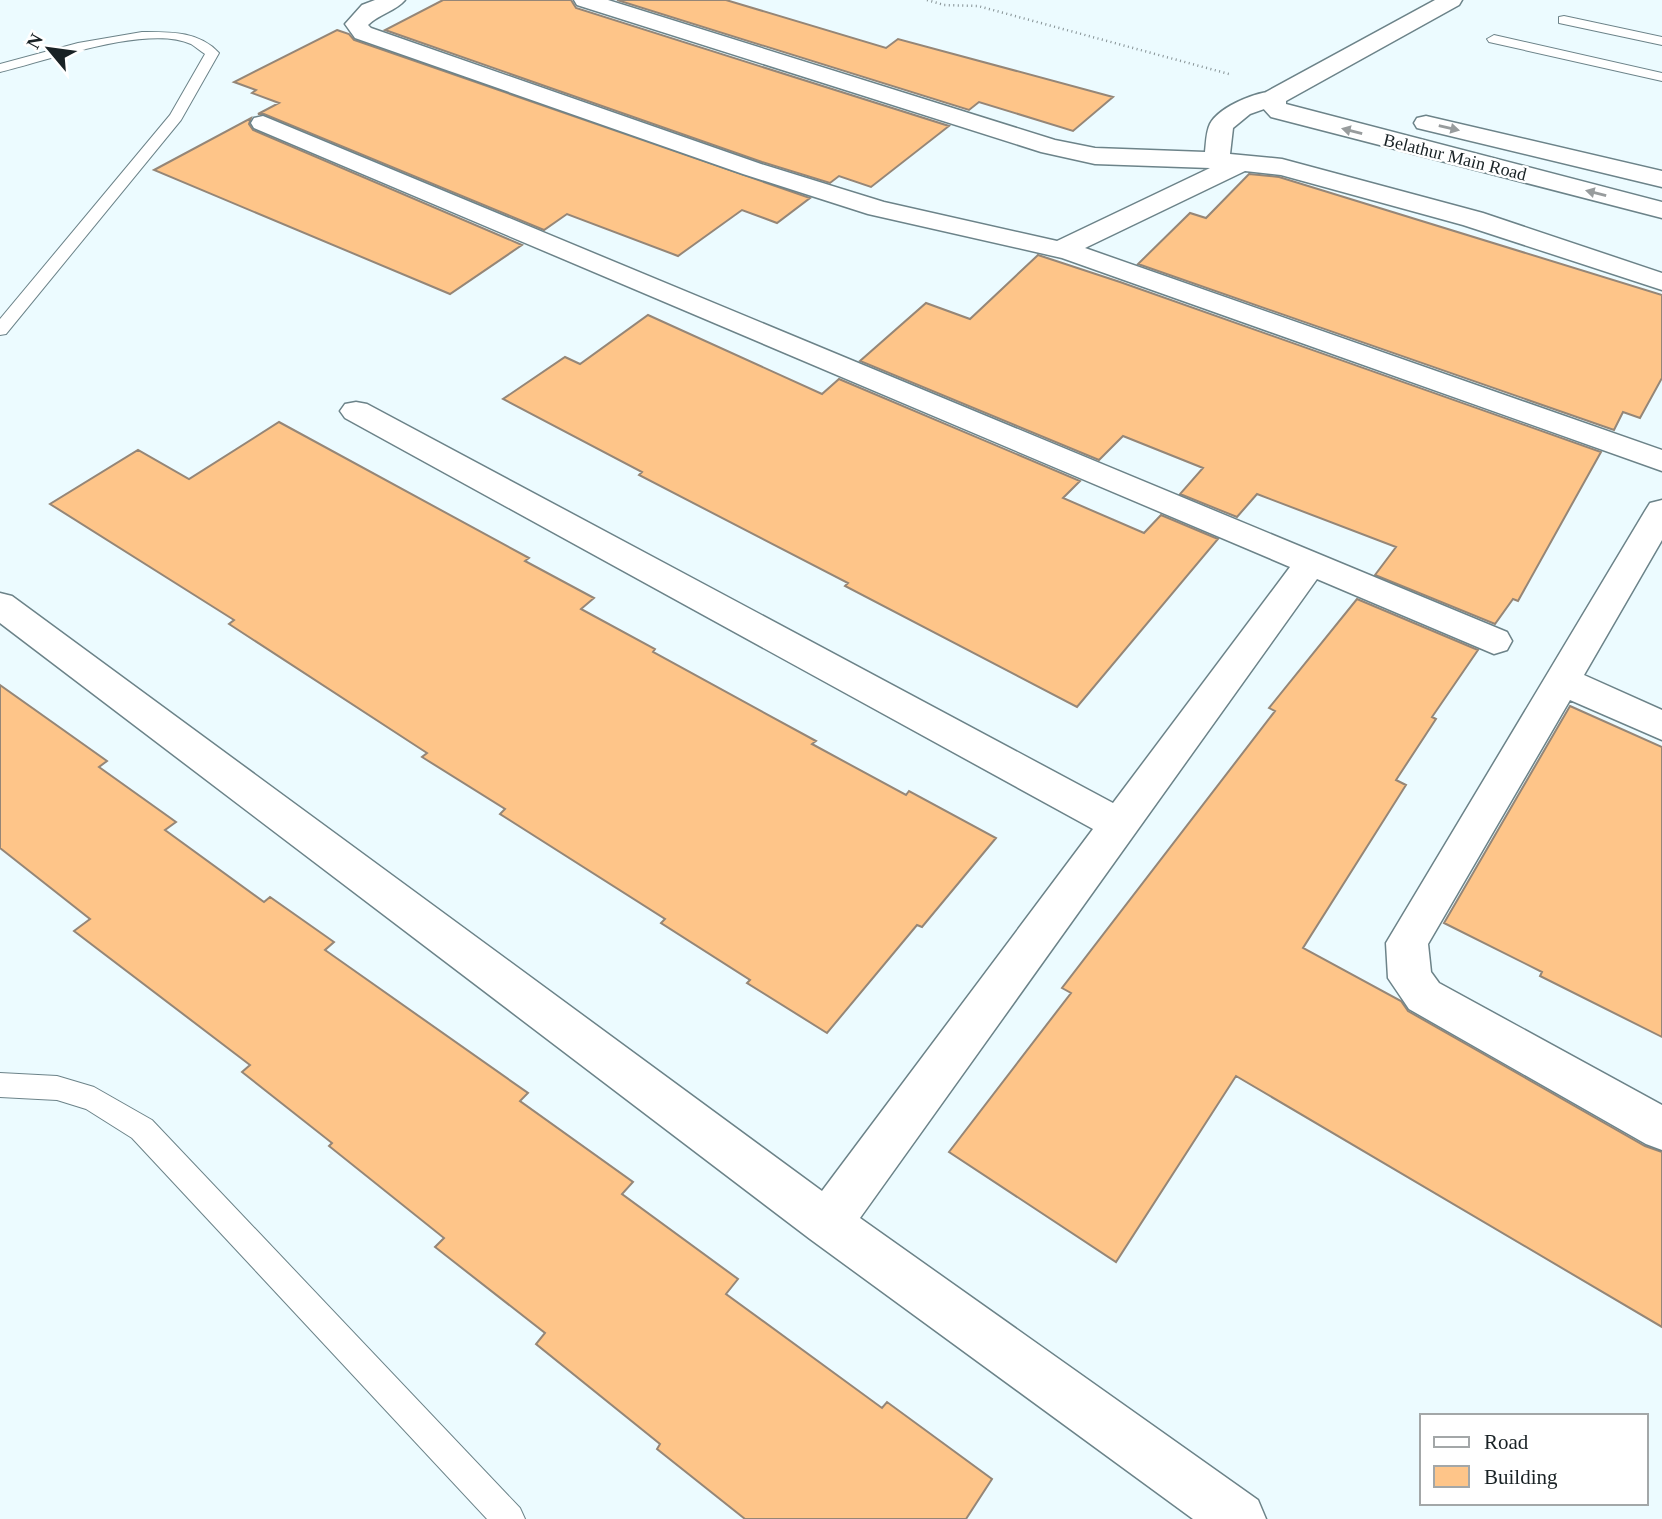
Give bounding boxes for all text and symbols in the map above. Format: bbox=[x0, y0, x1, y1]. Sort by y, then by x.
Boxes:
north arrow bbox=[14, 14, 84, 84]
text: N bbox=[22, 30, 47, 52]
one-way arrow bbox=[1439, 123, 1461, 134]
one-way arrow bbox=[1341, 125, 1363, 136]
street label: Belathur Main Road bbox=[1381, 130, 1529, 184]
one-way arrow bbox=[1585, 187, 1607, 198]
legend bbox=[1420, 1414, 1648, 1505]
text: Road bbox=[1484, 1430, 1529, 1454]
text: Building bbox=[1484, 1465, 1558, 1489]

